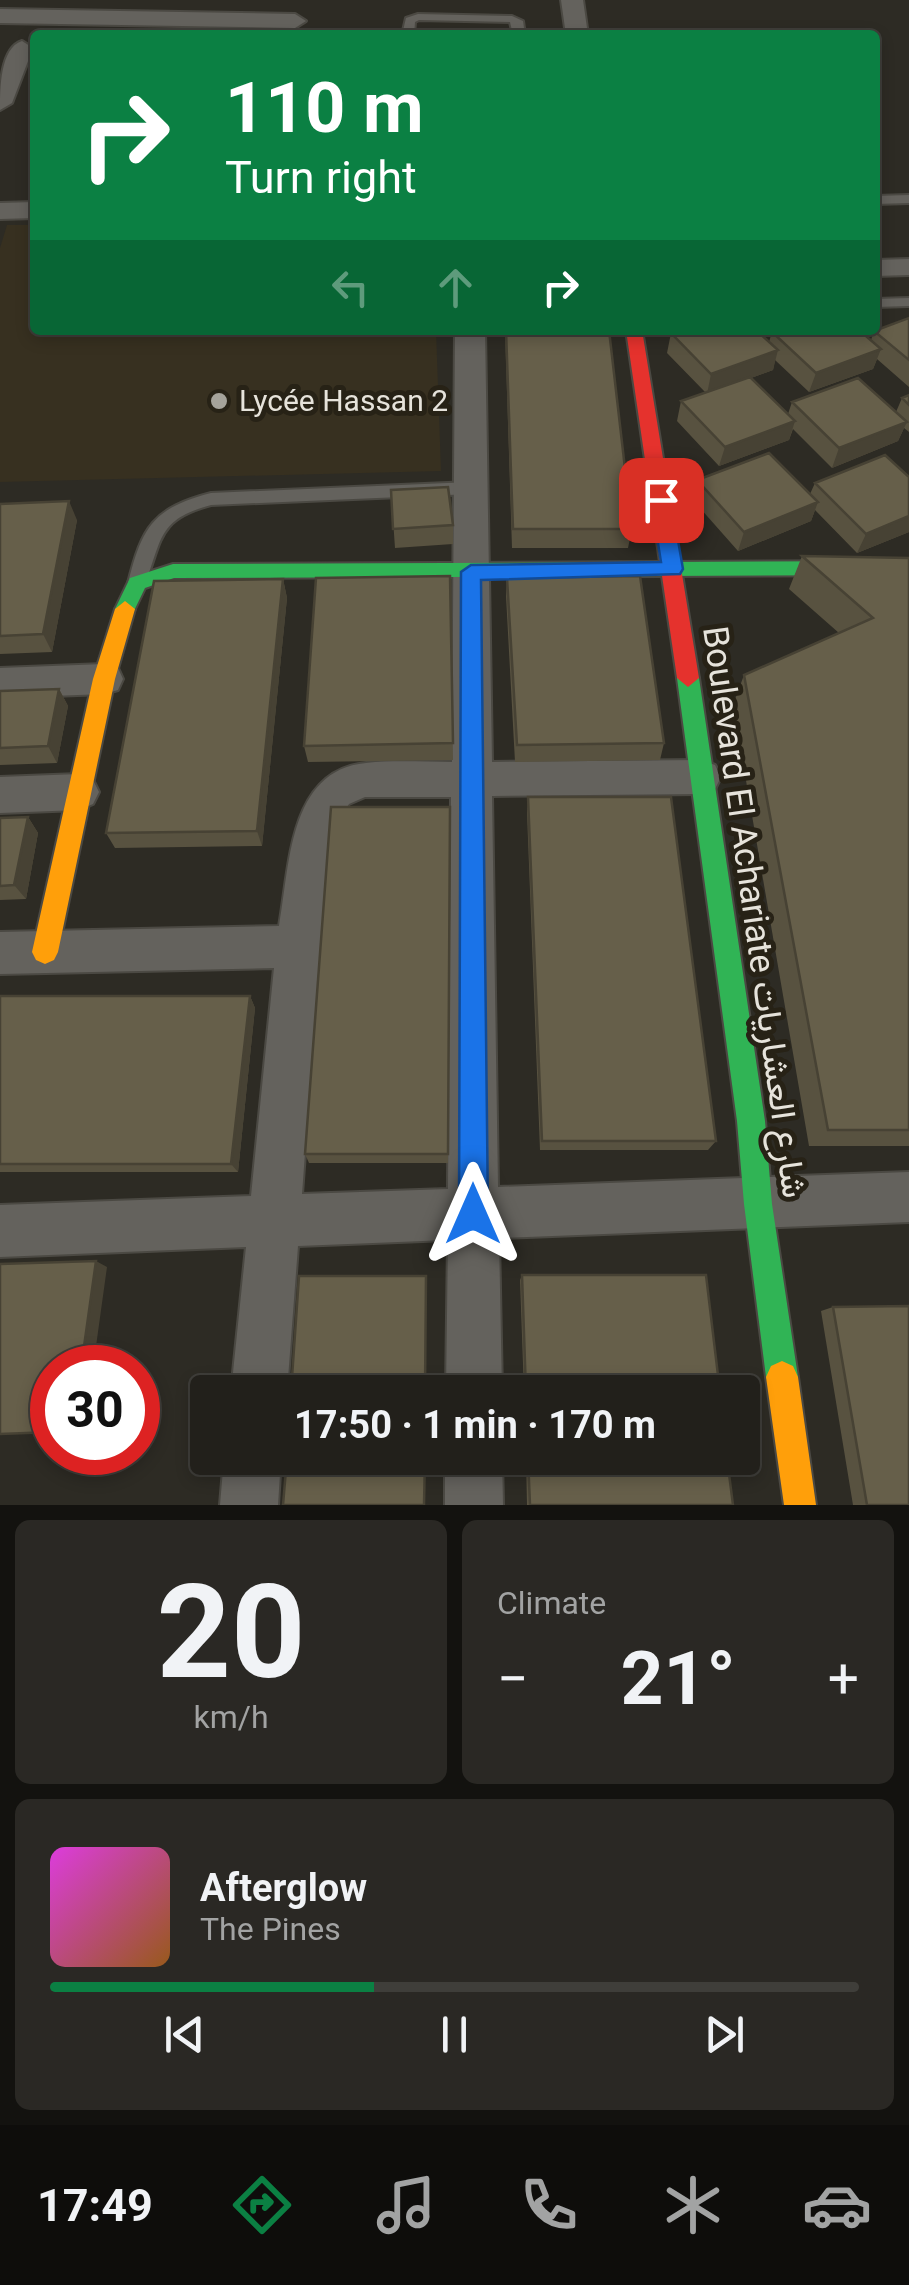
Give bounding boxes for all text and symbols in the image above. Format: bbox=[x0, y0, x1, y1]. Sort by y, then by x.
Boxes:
text: 110 m bbox=[225, 67, 424, 149]
icon: right bbox=[60, 70, 190, 200]
text: Turn right bbox=[225, 151, 417, 204]
icon: left bbox=[323, 260, 378, 315]
icon: ahead bbox=[428, 260, 483, 315]
icon: right bbox=[533, 260, 588, 315]
place label: Lycée Hassan 2 bbox=[239, 383, 448, 418]
marker: Lycée Hassan 2 bbox=[208, 390, 230, 412]
pin bbox=[619, 458, 704, 543]
icon: arrive bbox=[634, 473, 689, 528]
street label: Boulevard El Achariate شارع العشاريات bbox=[691, 624, 815, 1201]
position arrow bbox=[421, 1162, 525, 1266]
speed limit sign: 30 bbox=[30, 1345, 160, 1475]
text: 17:50 · 1 min · 170 m bbox=[294, 1403, 656, 1447]
text: 20 bbox=[156, 1556, 306, 1709]
text: Climate bbox=[497, 1584, 606, 1622]
text: 21° bbox=[620, 1634, 736, 1722]
text: − bbox=[497, 1647, 528, 1711]
text: + bbox=[828, 1647, 859, 1711]
text: km/h bbox=[193, 1698, 269, 1736]
text: Afterglow bbox=[200, 1866, 367, 1910]
text: The Pines bbox=[200, 1910, 341, 1948]
icon: previous bbox=[157, 2007, 212, 2062]
icon: pause bbox=[427, 2007, 482, 2062]
icon: next bbox=[697, 2007, 752, 2062]
icon: directions bbox=[227, 2170, 297, 2240]
icon: music bbox=[371, 2170, 441, 2240]
icon: phone bbox=[514, 2170, 584, 2240]
icon: climate bbox=[658, 2170, 728, 2240]
icon: car bbox=[802, 2170, 872, 2240]
text: 17:49 bbox=[37, 2179, 153, 2232]

